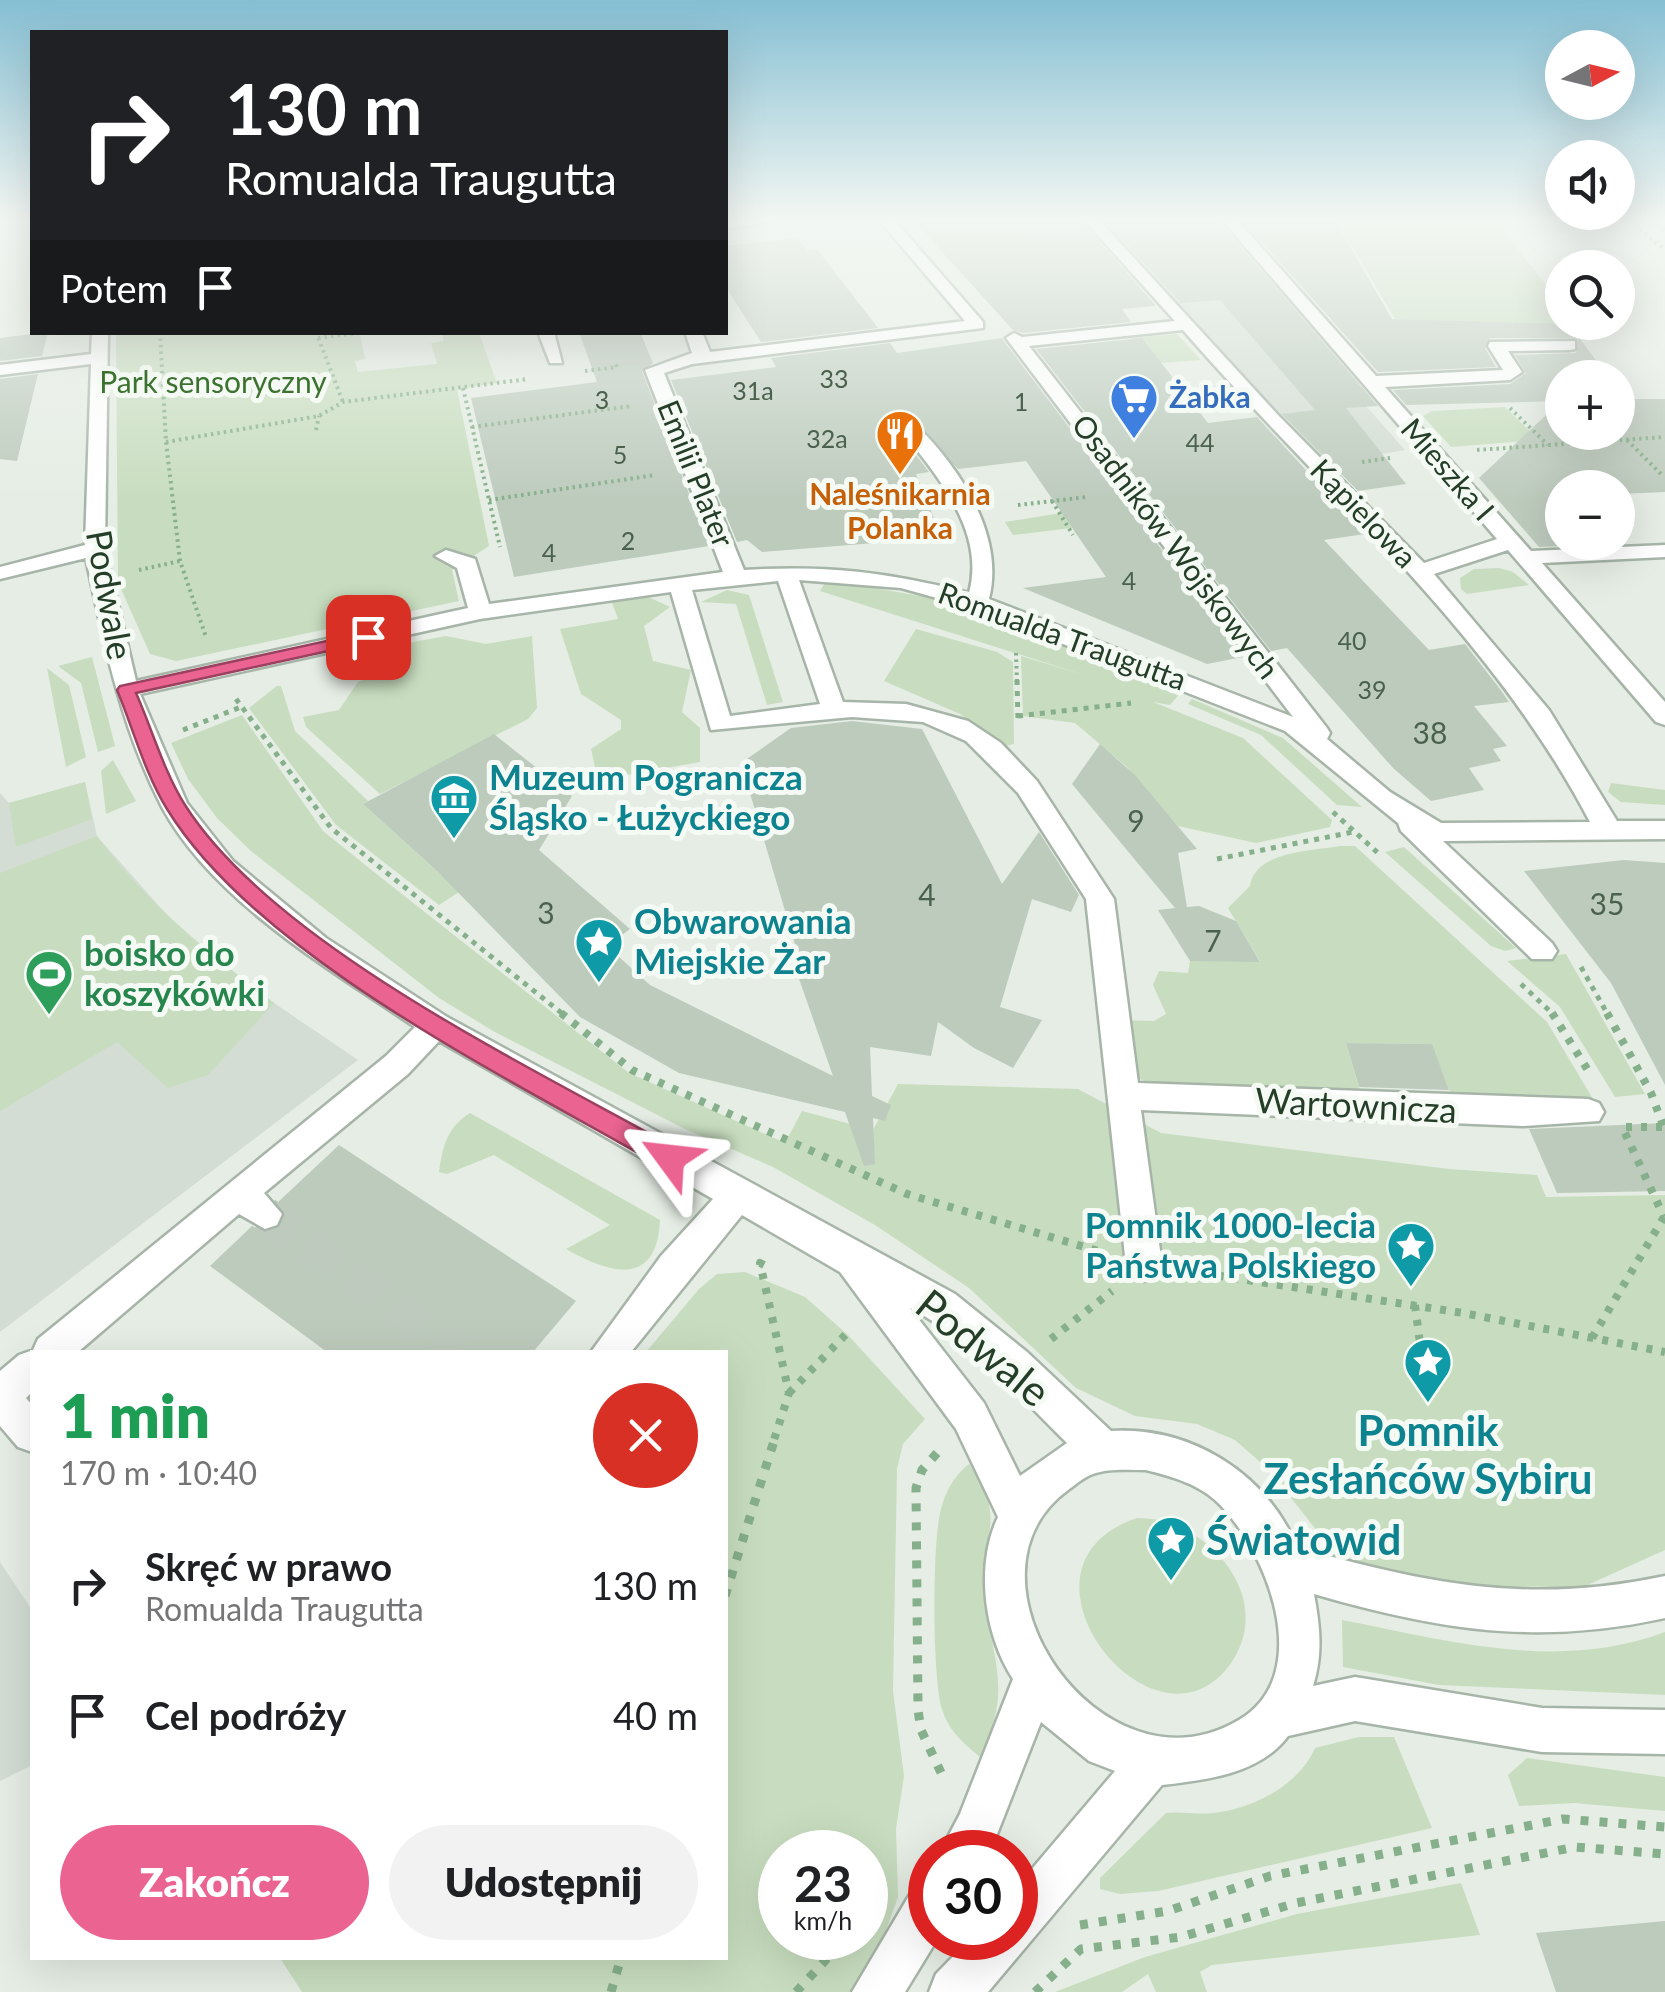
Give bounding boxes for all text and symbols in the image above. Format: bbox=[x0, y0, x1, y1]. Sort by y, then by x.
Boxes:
north arrow bbox=[1545, 30, 1635, 120]
map controls bbox=[1545, 30, 1635, 560]
text: 130 m bbox=[225, 66, 422, 150]
icon: right bbox=[60, 70, 190, 200]
button: sound bbox=[1545, 140, 1635, 230]
text: Romualda Traugutta bbox=[225, 151, 617, 205]
button: search bbox=[1545, 250, 1635, 340]
icon: arrive bbox=[188, 260, 243, 315]
text: Potem bbox=[60, 265, 168, 311]
button: + bbox=[1545, 360, 1635, 450]
park label: Park sensoryczny bbox=[99, 363, 327, 399]
house number: 33 bbox=[819, 363, 849, 393]
supermarket icon: Żabka bbox=[1108, 372, 1160, 440]
house number: 31a bbox=[732, 375, 774, 405]
place label: Żabka bbox=[1169, 378, 1251, 414]
house number: 3 bbox=[595, 384, 609, 414]
house number: 1 bbox=[1014, 386, 1028, 416]
street label: Emilii Plater bbox=[651, 395, 743, 552]
street label: Osadników Wojskowych bbox=[1066, 407, 1288, 685]
restaurant icon: Naleśnikarnia Polanka bbox=[874, 408, 926, 476]
street label: Mieszka I bbox=[1394, 410, 1503, 527]
house number: 32a bbox=[806, 423, 848, 453]
house number: 44 bbox=[1185, 427, 1215, 457]
house number: 5 bbox=[613, 439, 627, 469]
street label: Kąpielowa bbox=[1304, 451, 1425, 574]
button: − bbox=[1545, 470, 1635, 560]
place label: Naleśnikarnia Polanka bbox=[809, 475, 991, 545]
house number: 2 bbox=[621, 525, 635, 555]
street label: Podwale bbox=[79, 527, 143, 663]
house number: 4 bbox=[542, 537, 556, 567]
house number: 4 bbox=[1122, 565, 1136, 595]
street label: Romualda Traugutta bbox=[934, 574, 1192, 697]
pin bbox=[326, 595, 411, 680]
icon: arrive bbox=[341, 610, 396, 665]
house number: 40 bbox=[1337, 625, 1367, 655]
house number: 39 bbox=[1357, 674, 1387, 704]
house number: 38 bbox=[1413, 714, 1447, 750]
place label: Muzeum Pogranicza Śląsko - Łużyckiego bbox=[489, 755, 803, 837]
museum icon: Muzeum Pogranicza Śląsko - Łużyckiego bbox=[428, 772, 480, 840]
house number: 9 bbox=[1127, 802, 1145, 838]
house number: 4 bbox=[918, 876, 936, 912]
house number: 35 bbox=[1590, 885, 1624, 921]
house number: 3 bbox=[537, 894, 555, 930]
place label: Obwarowania Miejskie Żar bbox=[634, 899, 852, 981]
place icon: Obwarowania Miejskie Żar bbox=[573, 916, 625, 984]
house number: 7 bbox=[1204, 922, 1222, 958]
place label: boisko do koszykówki bbox=[84, 931, 265, 1013]
sports icon: boisko do koszykówki bbox=[23, 948, 75, 1016]
street label: Wartownicza bbox=[1254, 1078, 1458, 1130]
position arrow bbox=[618, 1106, 722, 1210]
place label: Pomnik 1000-lecia Państwa Polskiego bbox=[1085, 1203, 1376, 1285]
place icon: Pomnik 1000-lecia Państwa Polskiego bbox=[1385, 1220, 1437, 1288]
street label: Podwale bbox=[907, 1278, 1060, 1416]
place icon: Pomnik Zesłańców Sybiru bbox=[1402, 1336, 1454, 1404]
text: 1 min bbox=[60, 1379, 210, 1451]
button: close bbox=[593, 1383, 698, 1488]
place label: Pomnik Zesłańców Sybiru bbox=[1264, 1405, 1592, 1503]
text: 170 m · 10:40 bbox=[60, 1453, 257, 1492]
place icon: Światowid bbox=[1145, 1514, 1197, 1582]
place label: Światowid bbox=[1206, 1514, 1401, 1564]
text: Skręć w prawo bbox=[145, 1543, 392, 1589]
icon: right bbox=[60, 1558, 115, 1613]
text: 130 m bbox=[591, 1562, 698, 1608]
text: Romualda Traugutta bbox=[145, 1589, 424, 1628]
icon: arrive bbox=[60, 1688, 115, 1743]
text: Cel podróży bbox=[145, 1692, 346, 1738]
text: 40 m bbox=[613, 1692, 698, 1738]
button: Zakończ bbox=[60, 1825, 369, 1940]
button: Udostępnij bbox=[389, 1825, 698, 1940]
speed limit sign: 30 bbox=[908, 1830, 1038, 1960]
text: 23 bbox=[794, 1853, 852, 1913]
text: km/h bbox=[794, 1905, 852, 1935]

